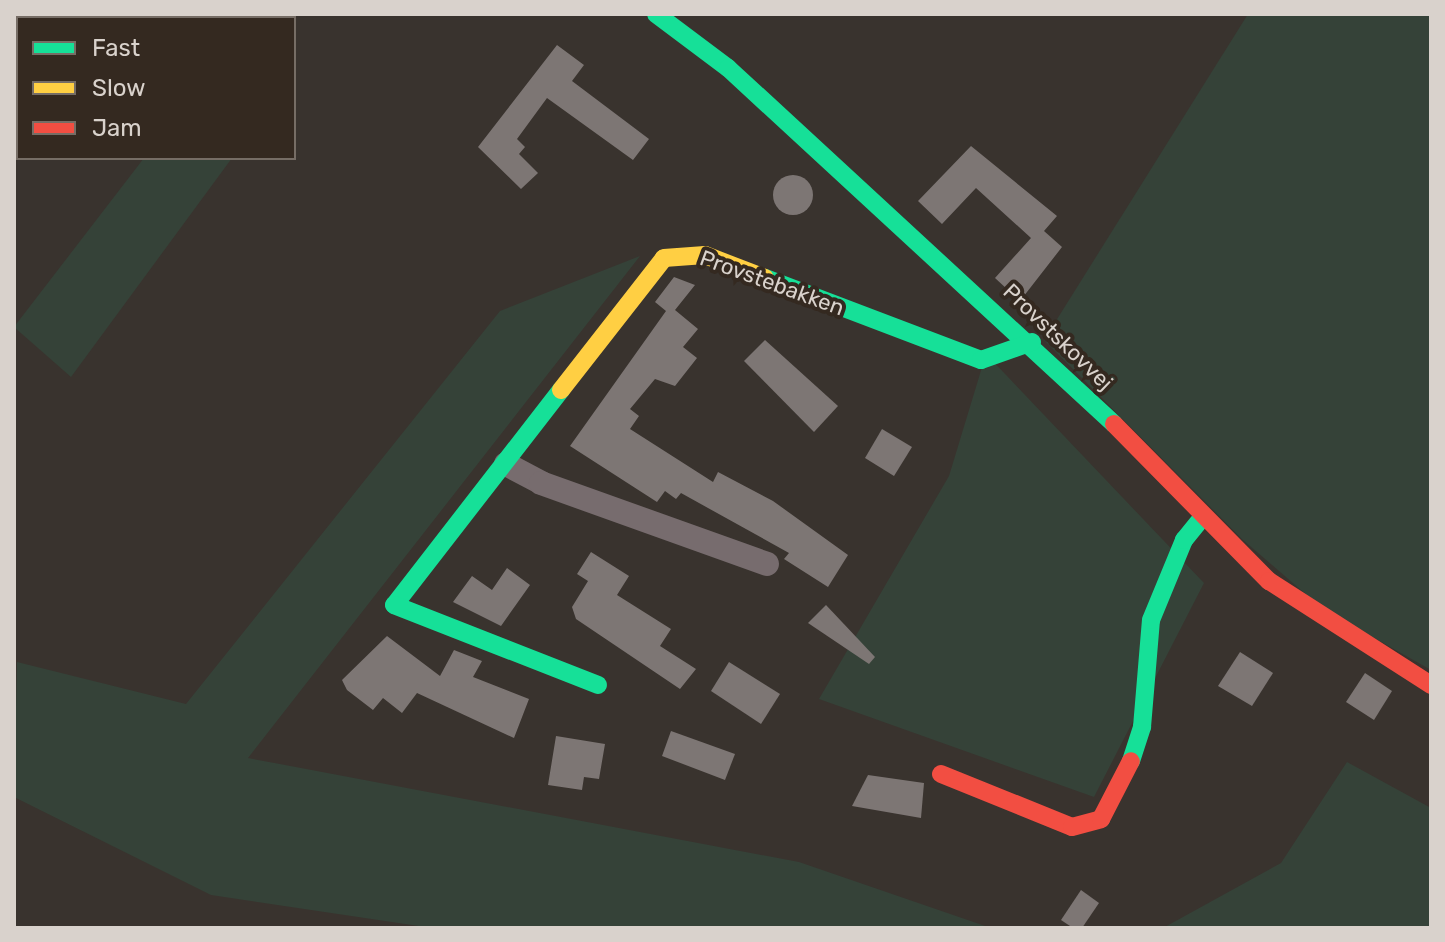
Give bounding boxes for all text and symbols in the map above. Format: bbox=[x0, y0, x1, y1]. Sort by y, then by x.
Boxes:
legend bbox=[16, 16, 296, 160]
text: Fast bbox=[92, 34, 140, 62]
text: Slow bbox=[92, 74, 145, 102]
text: Jam bbox=[92, 114, 142, 142]
street label: Provstebakken bbox=[696, 245, 848, 321]
street label: Provstskovvej bbox=[998, 278, 1118, 396]

